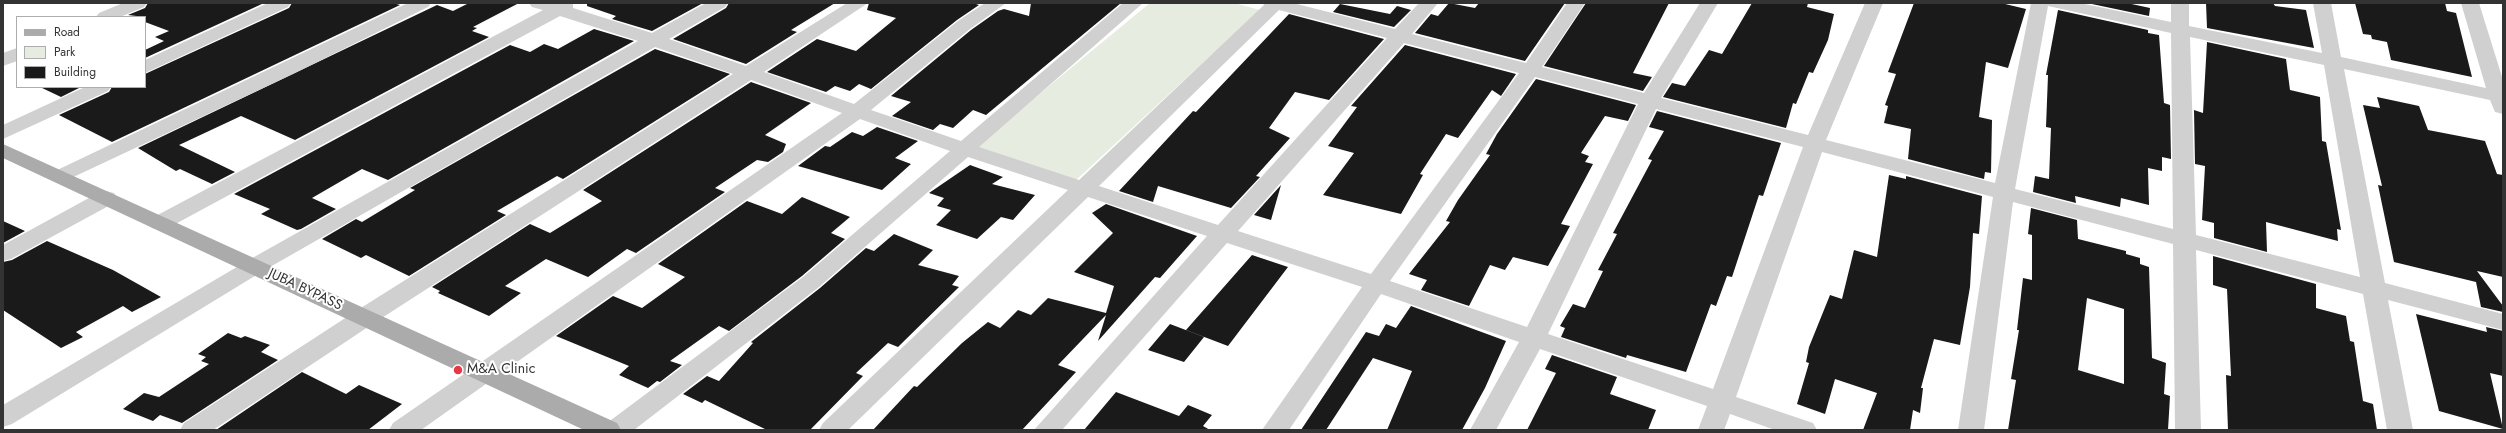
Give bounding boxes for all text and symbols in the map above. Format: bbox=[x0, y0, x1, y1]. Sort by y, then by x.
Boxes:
legend bbox=[16, 16, 146, 88]
text: Road bbox=[54, 23, 80, 41]
text: Park bbox=[54, 43, 75, 61]
text: Building bbox=[54, 63, 96, 81]
street label: JUBA BYPASS bbox=[265, 266, 345, 314]
place label: M&A Clinic bbox=[467, 362, 535, 378]
marker: M&A Clinic bbox=[452, 364, 464, 376]

